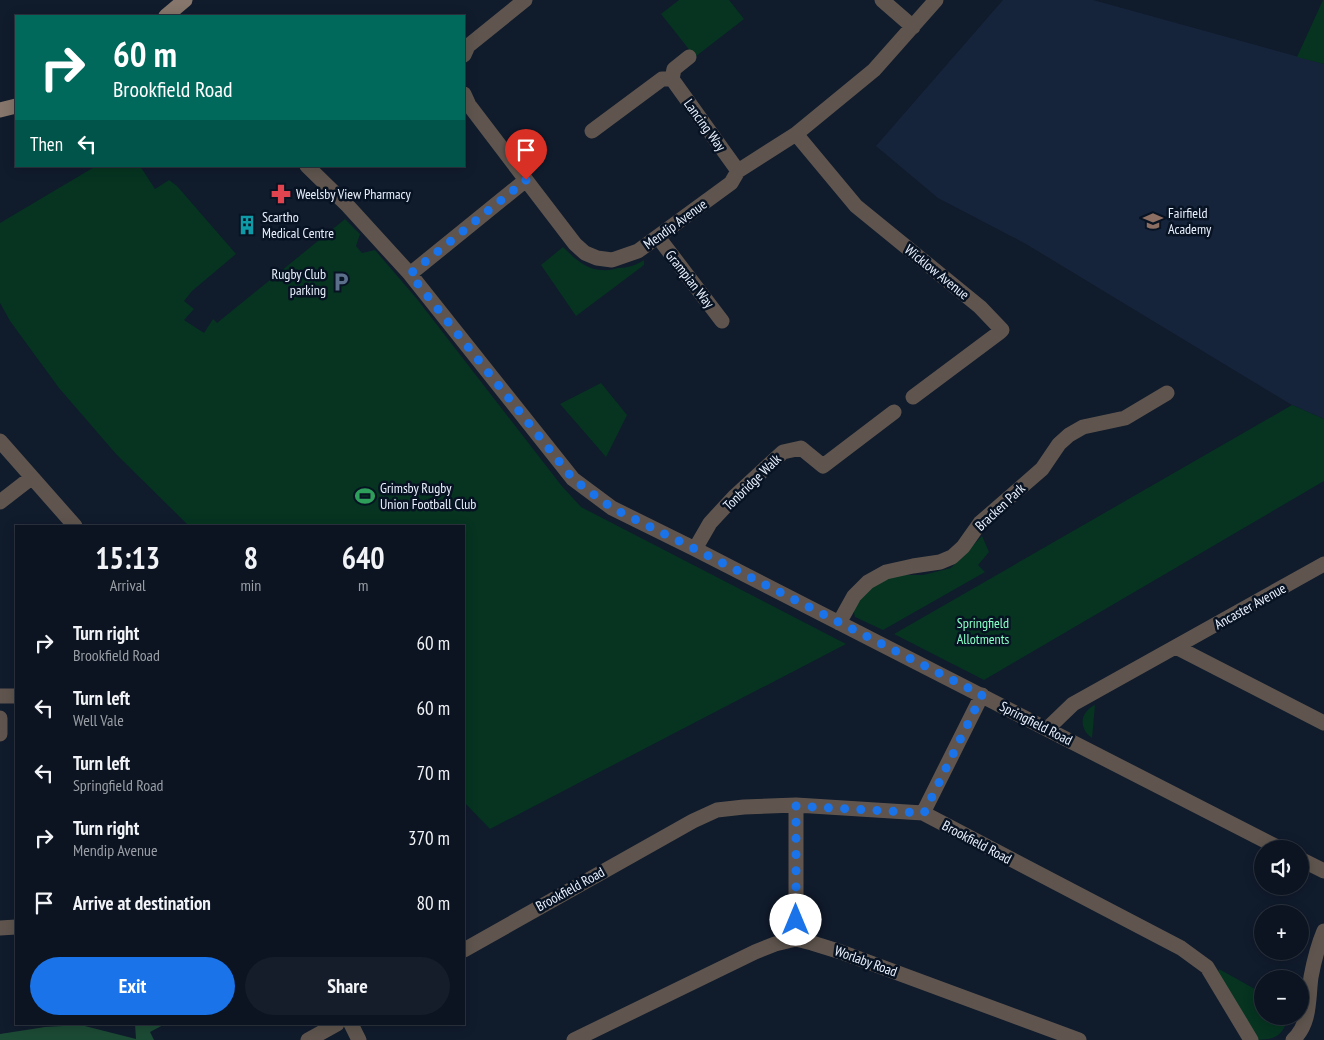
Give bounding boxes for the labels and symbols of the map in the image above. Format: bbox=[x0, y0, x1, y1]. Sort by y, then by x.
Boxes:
street label: Lancing Way bbox=[680, 95, 730, 155]
pin bbox=[505, 129, 547, 180]
pharmacy icon: Weelsby View Pharmacy bbox=[270, 183, 292, 205]
place label: Weelsby View Pharmacy bbox=[296, 185, 411, 203]
street label: Mendip Avenue bbox=[640, 195, 710, 253]
place label: Fairfield Academy bbox=[1168, 204, 1212, 238]
place label: Scartho Medical Centre bbox=[262, 208, 334, 242]
school or university icon: Fairfield Academy bbox=[1142, 210, 1164, 232]
building icon: Scartho Medical Centre bbox=[236, 214, 258, 236]
street label: Wicklow Avenue bbox=[901, 240, 973, 304]
street label: Grampian Way bbox=[662, 246, 719, 312]
place label: Rugby Club parking bbox=[272, 265, 326, 299]
parking icon: Rugby Club parking bbox=[330, 271, 352, 293]
street label: Tonbridge Walk bbox=[719, 449, 785, 514]
place label: Grimsby Rugby Union Football Club bbox=[380, 479, 476, 513]
street label: Bracken Park bbox=[971, 479, 1029, 535]
sports icon: Grimsby Rugby Union Football Club bbox=[354, 485, 376, 507]
street label: Ancaster Avenue bbox=[1211, 579, 1289, 633]
park label: Springfield Allotments bbox=[957, 614, 1010, 648]
street label: Springfield Road bbox=[997, 697, 1075, 749]
street label: Brookfield Road bbox=[939, 816, 1015, 868]
street label: Brookfield Road bbox=[532, 863, 608, 915]
position arrow bbox=[769, 893, 821, 945]
street label: Worlaby Road bbox=[832, 941, 900, 981]

